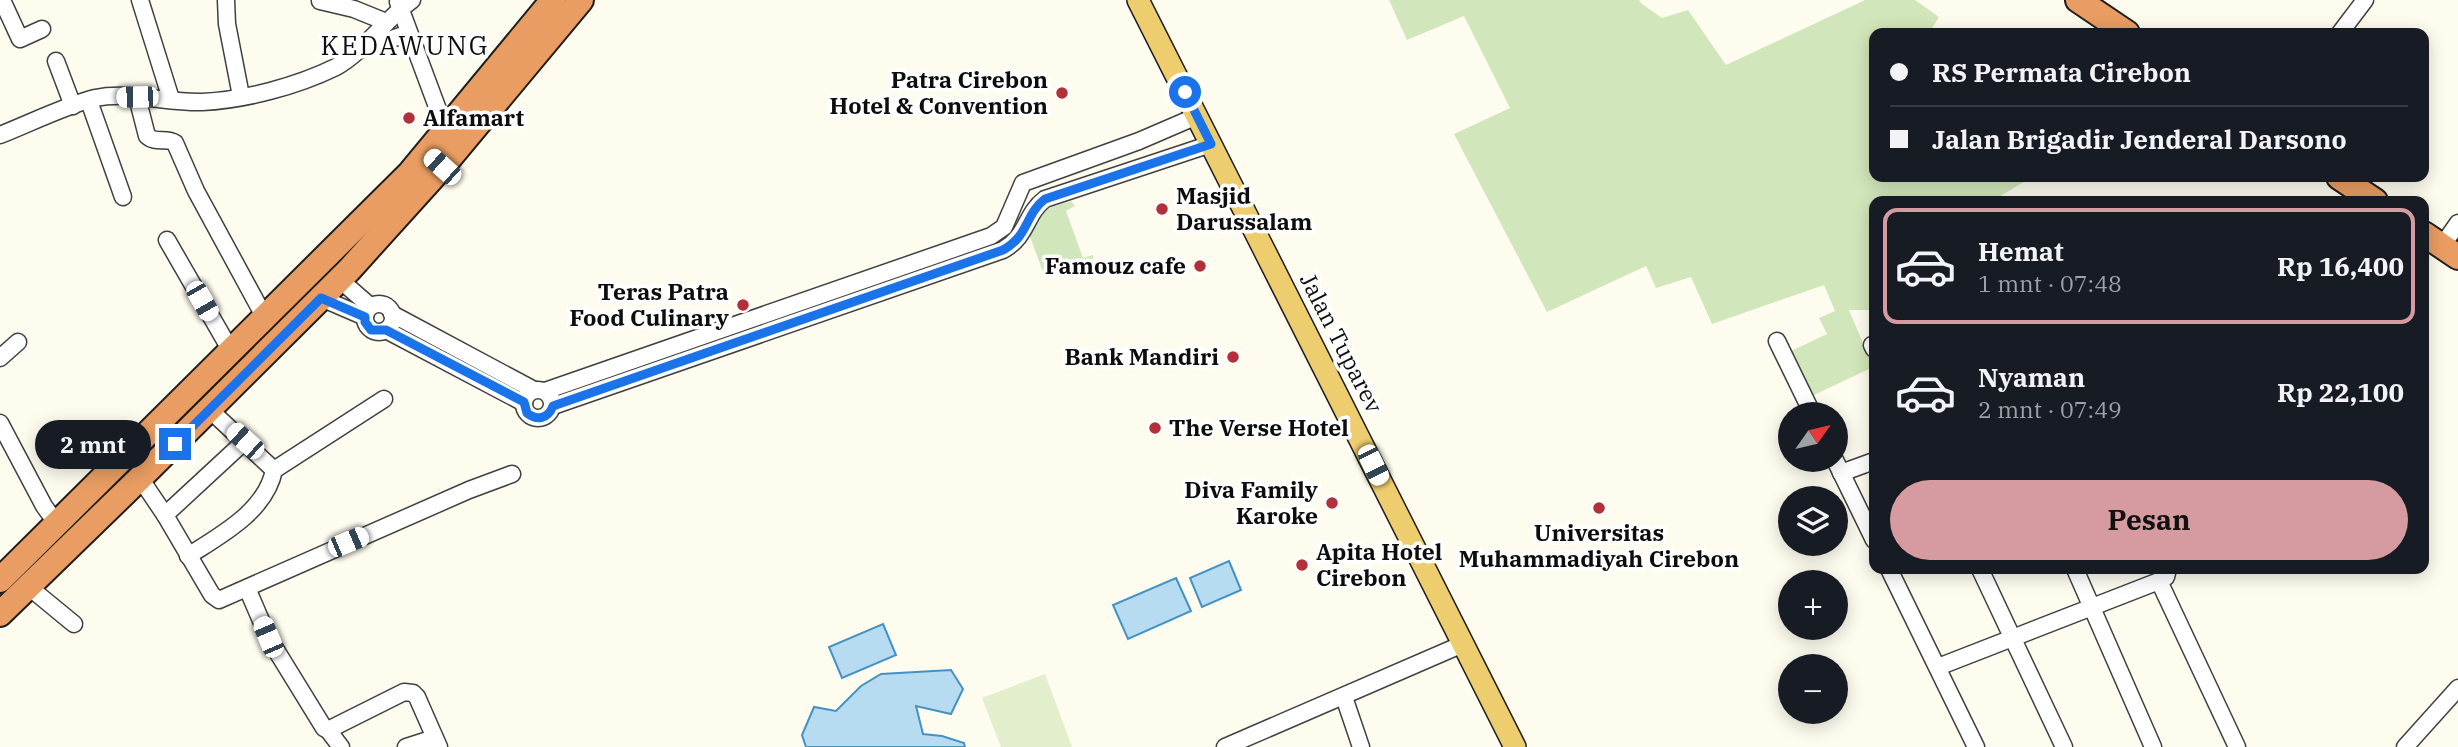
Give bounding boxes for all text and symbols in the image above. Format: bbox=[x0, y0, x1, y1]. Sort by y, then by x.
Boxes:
district label: KEDAWUNG bbox=[321, 28, 489, 62]
text: RS Permata Cirebon bbox=[1932, 55, 2191, 89]
place label: Patra Cirebon Hotel & Convention bbox=[830, 64, 1048, 120]
route start bbox=[1169, 76, 1201, 108]
marker: Patra Cirebon Hotel & Convention bbox=[1054, 85, 1070, 101]
car bbox=[116, 86, 159, 108]
place label: Alfamart bbox=[423, 102, 525, 132]
marker: Alfamart bbox=[401, 110, 417, 126]
text: Jalan Brigadir Jenderal Darsono bbox=[1932, 122, 2347, 156]
car bbox=[420, 145, 465, 189]
place label: Masjid Darussalam bbox=[1176, 180, 1312, 236]
marker: Masjid Darussalam bbox=[1154, 201, 1170, 217]
text: Hemat bbox=[1978, 234, 2064, 268]
icon: car bbox=[1894, 235, 1957, 298]
text: Rp 16,400 bbox=[2277, 249, 2404, 283]
place label: Famouz cafe bbox=[1045, 250, 1186, 280]
marker: Famouz cafe bbox=[1192, 258, 1208, 274]
street label: Jalan Tuparev bbox=[1294, 268, 1390, 418]
text: 1 mnt · 07:48 bbox=[1978, 268, 2122, 298]
place label: Teras Patra Food Culinary bbox=[569, 276, 729, 332]
car bbox=[183, 278, 222, 324]
marker: Teras Patra Food Culinary bbox=[735, 297, 751, 313]
place label: Bank Mandiri bbox=[1065, 341, 1219, 371]
marker: Bank Mandiri bbox=[1225, 349, 1241, 365]
text: Nyaman bbox=[1978, 360, 2085, 394]
icon: car bbox=[1894, 361, 1957, 424]
text: Rp 22,100 bbox=[2277, 375, 2404, 409]
text: 2 mnt · 07:49 bbox=[1978, 394, 2122, 424]
north arrow bbox=[1778, 402, 1848, 472]
map controls bbox=[1778, 402, 1848, 724]
place label: The Verse Hotel bbox=[1169, 412, 1349, 442]
car bbox=[223, 419, 268, 463]
callout: 2 mnt bbox=[35, 420, 150, 468]
marker: The Verse Hotel bbox=[1147, 420, 1163, 436]
route end bbox=[159, 428, 191, 460]
text: 2 mnt bbox=[60, 429, 126, 459]
car bbox=[1355, 442, 1392, 488]
place label: Diva Family Karoke bbox=[1184, 474, 1318, 530]
button: Pesan bbox=[1890, 480, 2408, 560]
button: layers bbox=[1778, 486, 1848, 556]
marker: Diva Family Karoke bbox=[1324, 495, 1340, 511]
marker: Universitas Muhammadiyah Cirebon bbox=[1591, 500, 1607, 516]
place label: Universitas Muhammadiyah Cirebon bbox=[1459, 517, 1739, 573]
car bbox=[325, 524, 372, 560]
place label: Apita Hotel Cirebon bbox=[1316, 536, 1442, 592]
marker: Apita Hotel Cirebon bbox=[1294, 557, 1310, 573]
button: + bbox=[1778, 570, 1848, 640]
car bbox=[251, 614, 286, 660]
button: − bbox=[1778, 654, 1848, 724]

